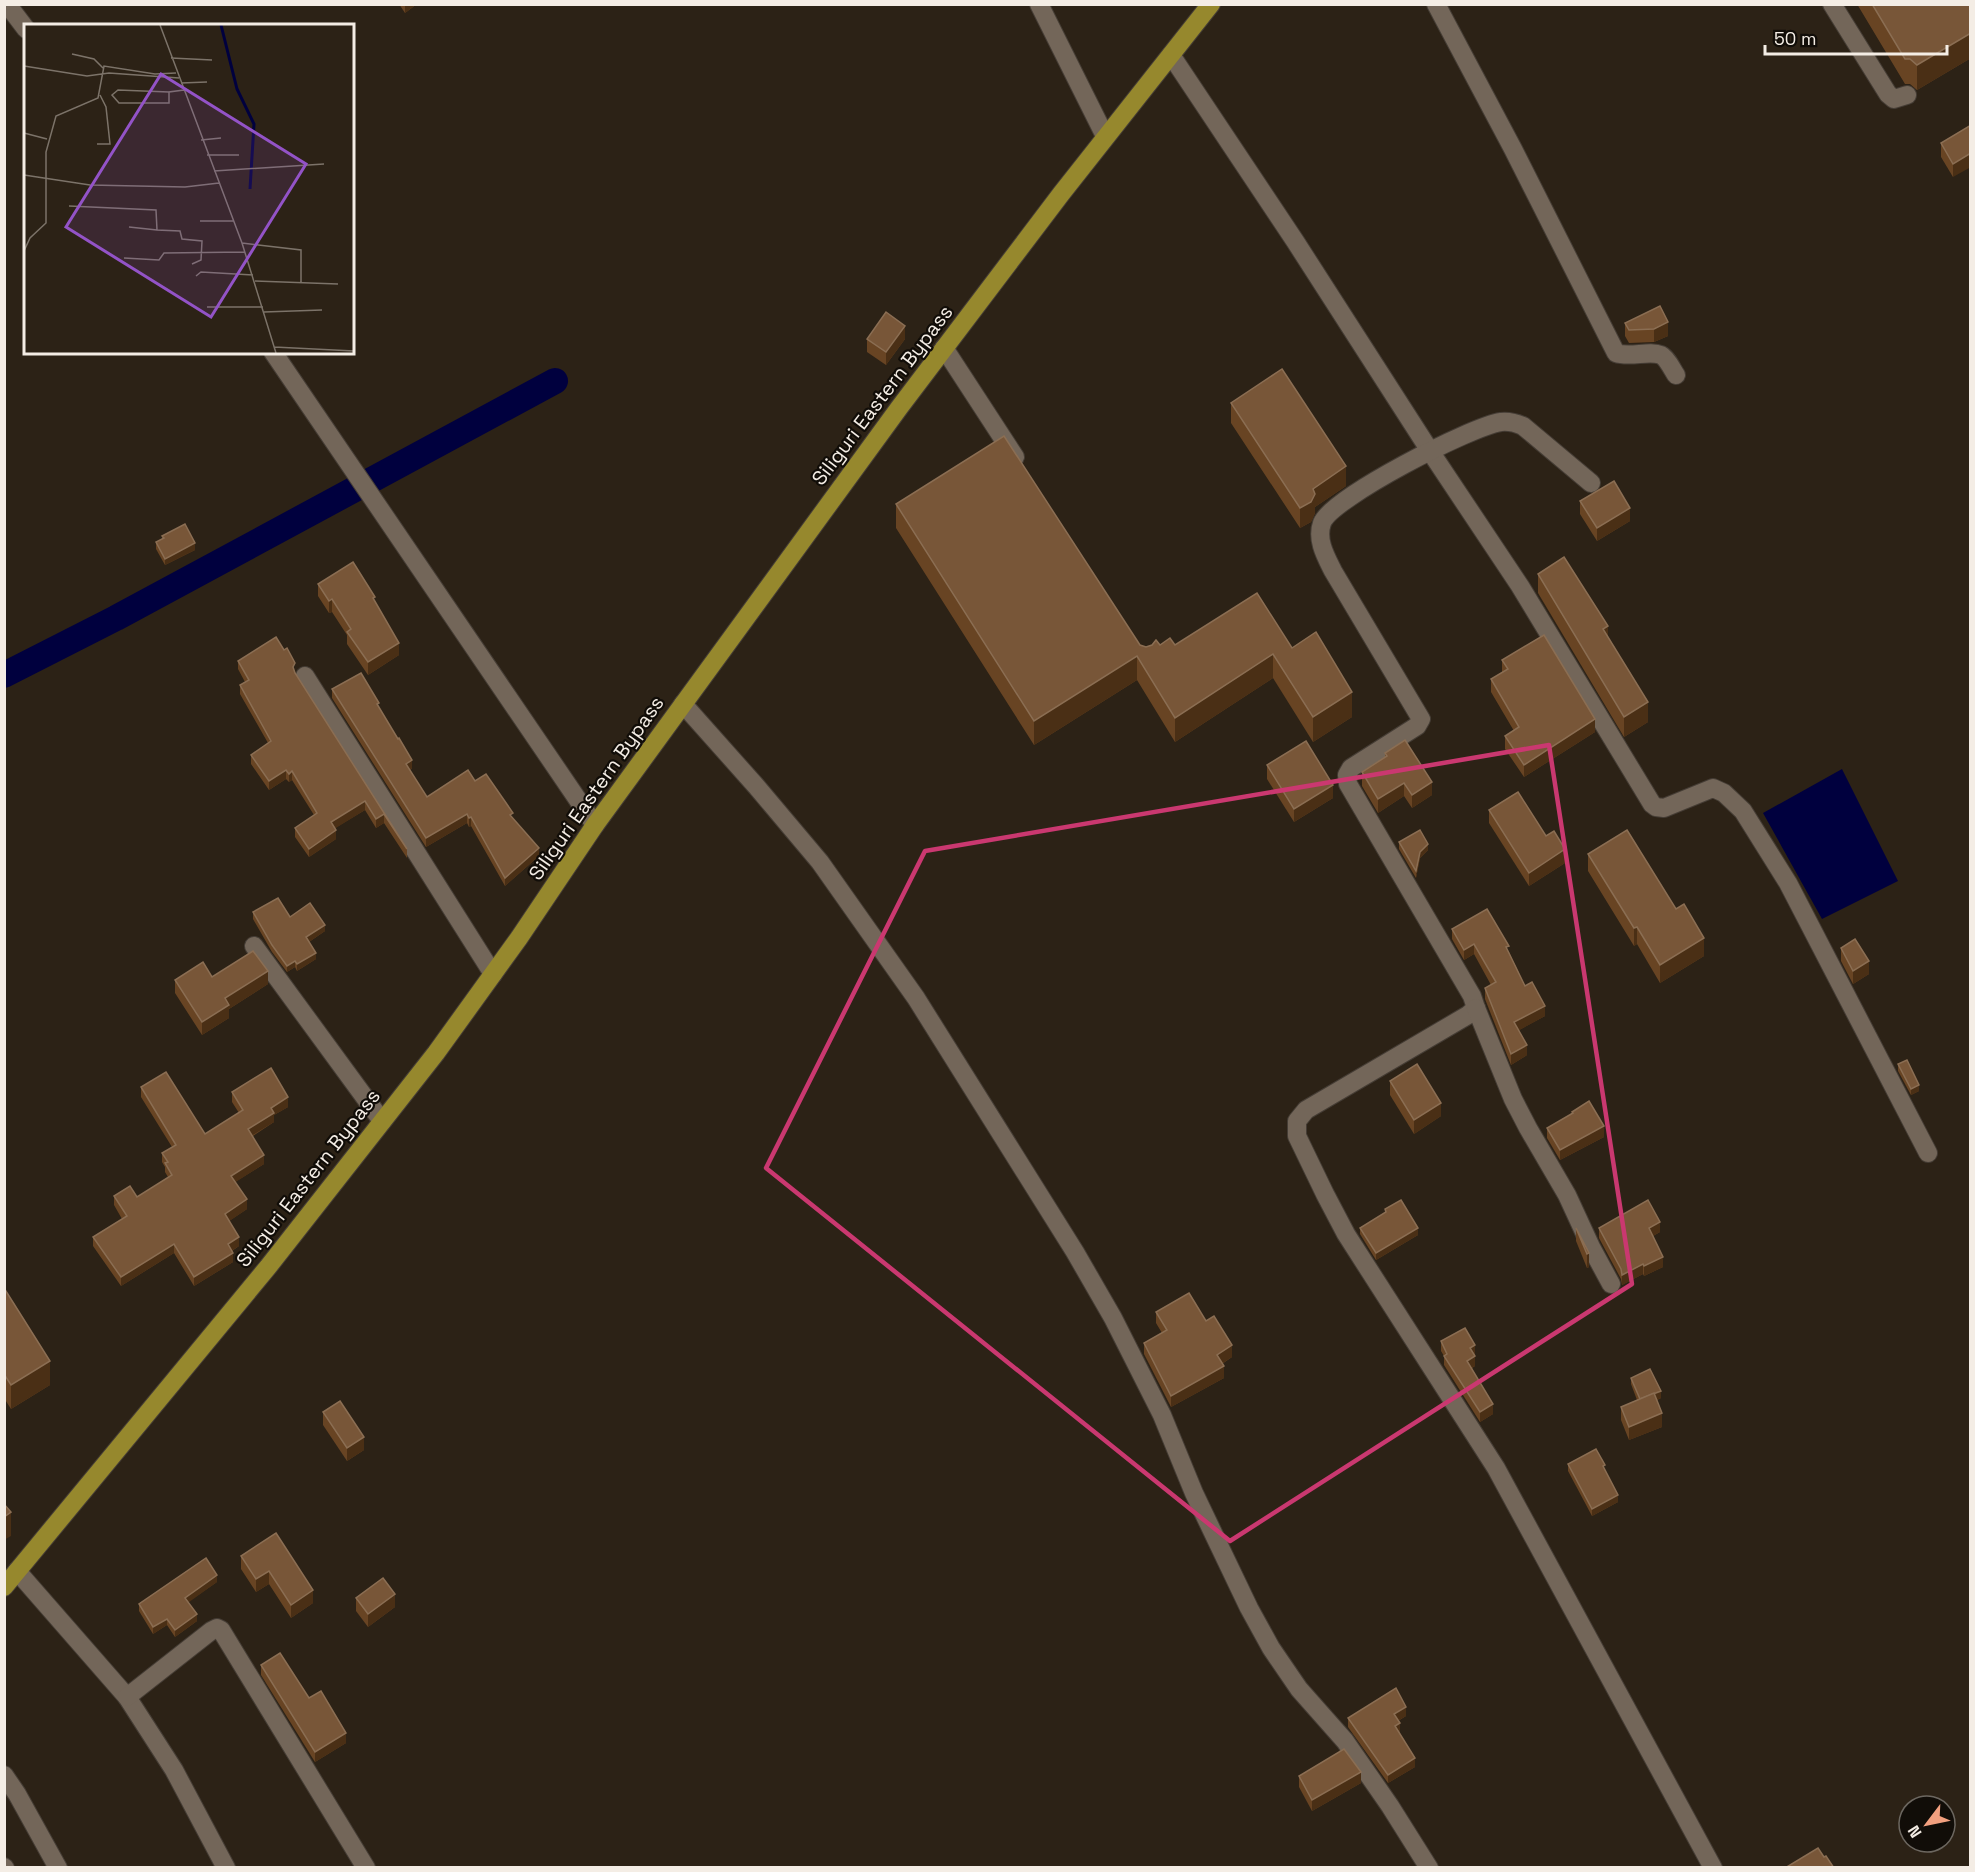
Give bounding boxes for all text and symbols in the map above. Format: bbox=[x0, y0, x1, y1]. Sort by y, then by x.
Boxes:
scale bar bbox=[1765, 18, 1946, 56]
inset map bbox=[24, 24, 354, 354]
text: 50 m bbox=[1774, 27, 1816, 50]
street label: Siliguri Eastern Bypass bbox=[806, 300, 958, 490]
street label: Siliguri Eastern Bypass bbox=[523, 691, 669, 885]
street label: Siliguri Eastern Bypass bbox=[230, 1084, 386, 1272]
north arrow bbox=[1897, 1794, 1957, 1854]
text: N bbox=[1903, 1822, 1926, 1842]

